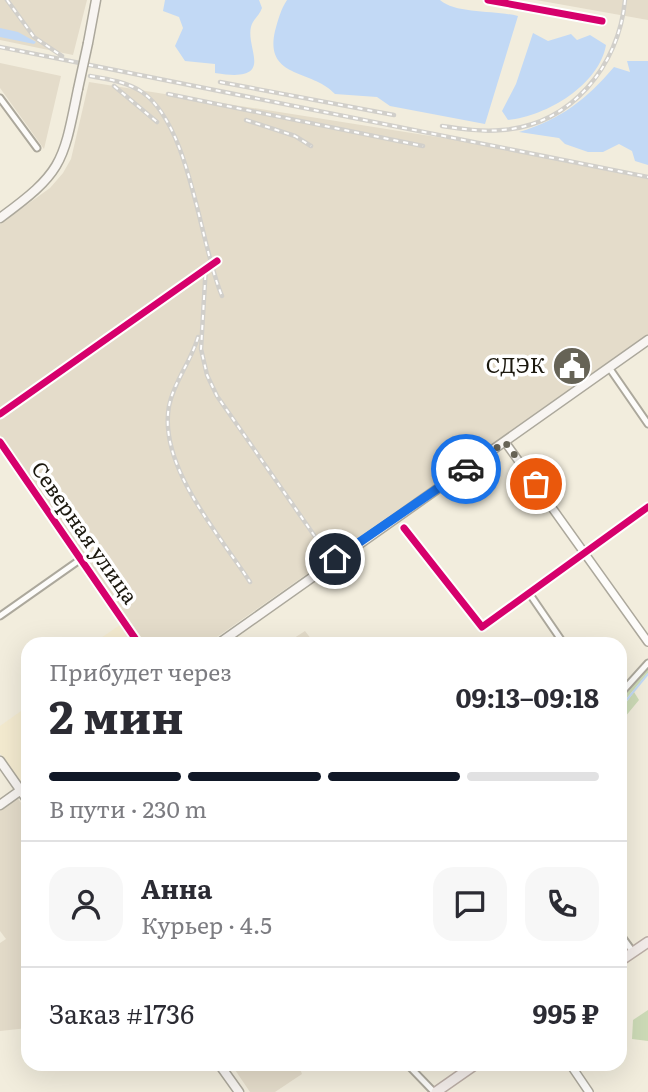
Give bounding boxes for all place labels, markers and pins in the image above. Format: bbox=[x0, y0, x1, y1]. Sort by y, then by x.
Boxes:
public building icon: СДЭК bbox=[551, 345, 593, 387]
place label: СДЭК bbox=[486, 348, 546, 379]
pin bbox=[506, 454, 566, 514]
pin bbox=[305, 529, 365, 589]

